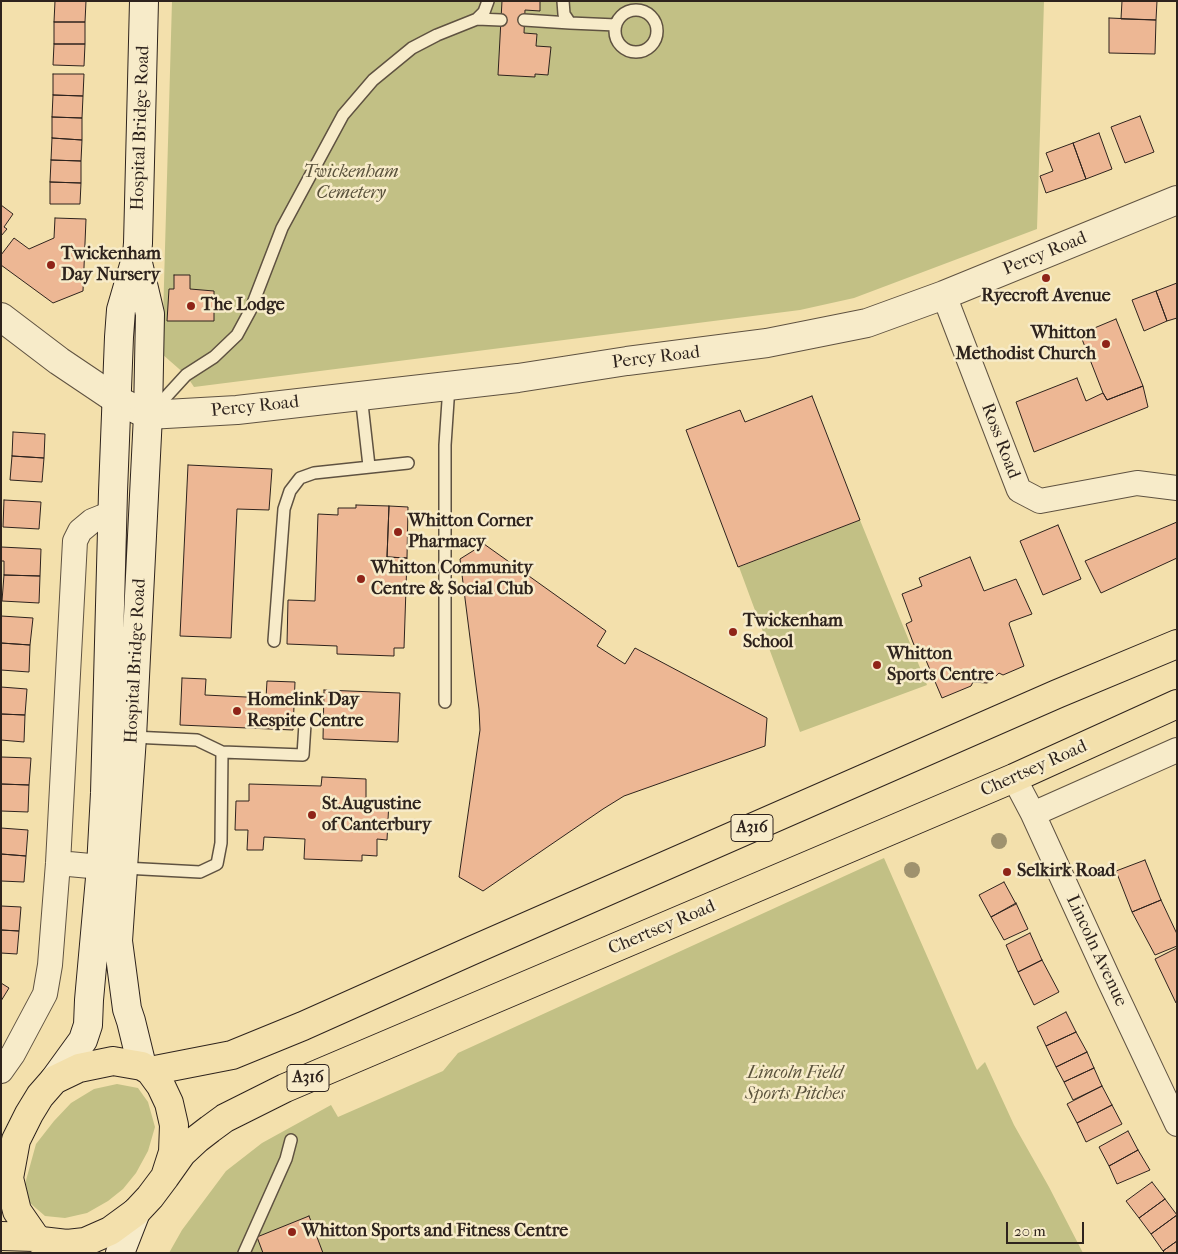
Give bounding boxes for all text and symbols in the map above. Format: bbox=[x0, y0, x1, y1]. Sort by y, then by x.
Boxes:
street label: Hospital Bridge Road bbox=[127, 45, 155, 211]
park label: Twickenham Cemetery bbox=[303, 162, 399, 204]
street label: Percy Road bbox=[1000, 227, 1090, 281]
place label: Twickenham Day Nursery bbox=[61, 244, 161, 286]
marker: Twickenham Day Nursery bbox=[45, 259, 57, 271]
marker: Ryecroft Avenue bbox=[1040, 272, 1052, 284]
place label: Ryecroft Avenue bbox=[981, 286, 1111, 308]
place label: The Lodge bbox=[201, 295, 285, 317]
marker: The Lodge bbox=[185, 300, 197, 312]
place label: Whitton Methodist Church bbox=[955, 323, 1096, 366]
marker: Whitton Methodist Church bbox=[1100, 338, 1112, 350]
street label: Percy Road bbox=[611, 342, 701, 374]
street label: Percy Road bbox=[210, 392, 300, 422]
street label: Ross Road bbox=[976, 400, 1024, 482]
place label: Whitton Corner Pharmacy bbox=[408, 511, 533, 554]
marker: Whitton Corner Pharmacy bbox=[392, 526, 404, 538]
place label: Whitton Community Centre & Social Club bbox=[371, 558, 533, 600]
marker: Whitton Community Centre & Social Club bbox=[355, 573, 367, 585]
street label: Hospital Bridge Road bbox=[121, 578, 151, 744]
place label: Twickenham School bbox=[743, 611, 843, 654]
marker: Twickenham School bbox=[727, 626, 739, 638]
place label: Whitton Sports Centre bbox=[887, 644, 994, 686]
marker: Whitton Sports Centre bbox=[871, 659, 883, 671]
place label: Homelink Day Respite Centre bbox=[247, 690, 364, 732]
marker: Homelink Day Respite Centre bbox=[231, 705, 243, 717]
street label: Chertsey Road bbox=[978, 736, 1090, 802]
place label: St.Augustine of Canterbury bbox=[322, 794, 431, 836]
marker: St.Augustine of Canterbury bbox=[306, 809, 318, 821]
road number: A316 bbox=[731, 814, 773, 841]
place label: Selkirk Road bbox=[1017, 861, 1115, 883]
marker: Selkirk Road bbox=[1001, 866, 1013, 878]
street label: Lincoln Avenue bbox=[1061, 892, 1131, 1010]
street label: Chertsey Road bbox=[605, 896, 719, 960]
park label: Lincoln Field Sports Pitches bbox=[745, 1063, 845, 1106]
road number: A316 bbox=[287, 1064, 329, 1092]
scale bar bbox=[1008, 1212, 1086, 1244]
place label: Whitton Sports and Fitness Centre bbox=[302, 1221, 568, 1243]
text: 20 m bbox=[1014, 1222, 1046, 1240]
marker: Whitton Sports and Fitness Centre bbox=[286, 1226, 298, 1238]

